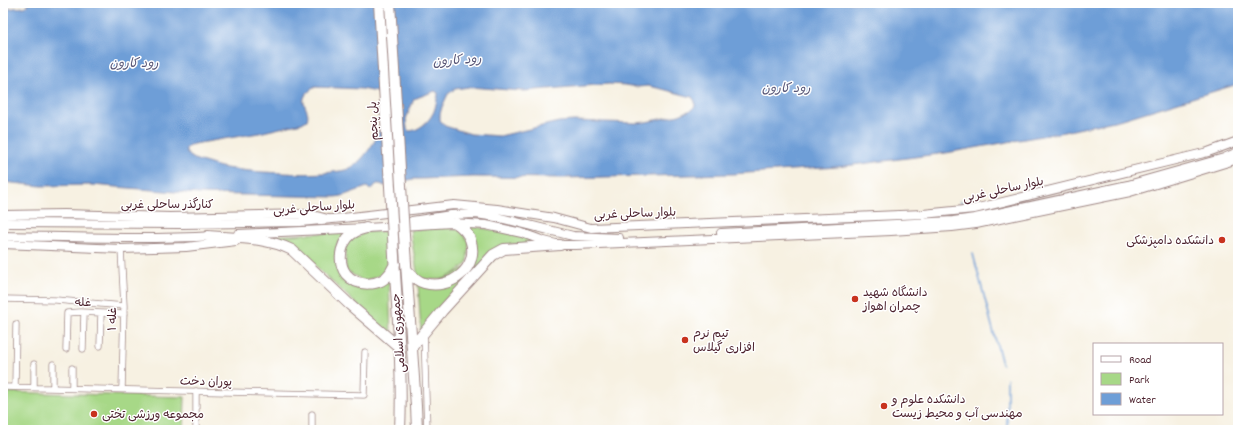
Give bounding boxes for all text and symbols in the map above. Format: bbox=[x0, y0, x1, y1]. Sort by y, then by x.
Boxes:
water label: رود کارون bbox=[432, 50, 482, 73]
water label: رود کارون bbox=[110, 55, 158, 74]
water label: رود کارون bbox=[762, 80, 810, 99]
street label: پل پنجم bbox=[365, 101, 384, 141]
street label: بلوار ساحلی غربی bbox=[961, 174, 1045, 207]
street label: کنارگذر ساحلی غربی bbox=[121, 197, 213, 214]
street label: بلوار ساحلی غربی bbox=[272, 197, 356, 220]
street label: بلوار ساحلی غربی bbox=[594, 205, 676, 224]
place label: دانشکده دامپزشکی bbox=[1126, 233, 1214, 250]
marker: دانشکده دامپزشکی bbox=[1217, 235, 1227, 245]
place label: دانشگاه شهید چمران اهواز bbox=[862, 285, 928, 316]
street label: جمهوری اسلامی bbox=[388, 293, 411, 373]
marker: دانشگاه شهید چمران اهواز bbox=[850, 294, 860, 304]
street label: غله bbox=[75, 295, 91, 312]
street label: غله ۱ bbox=[105, 307, 122, 331]
place label: تیم نرم افزاری گیلاس bbox=[693, 326, 755, 357]
marker: تیم نرم افزاری گیلاس bbox=[680, 335, 690, 345]
legend bbox=[1093, 343, 1223, 415]
text: Road bbox=[1129, 352, 1151, 369]
text: Park bbox=[1129, 372, 1150, 389]
street label: پوران دخت bbox=[180, 374, 232, 391]
place label: دانشکده علوم و مهندسی آب و محیط زیست bbox=[891, 392, 1022, 423]
text: Water bbox=[1129, 392, 1156, 409]
marker: دانشکده علوم و مهندسی آب و محیط زیست bbox=[879, 401, 889, 411]
place label: مجموعه ورزشی تختی bbox=[102, 407, 204, 424]
marker: مجموعه ورزشی تختی bbox=[89, 409, 99, 419]

